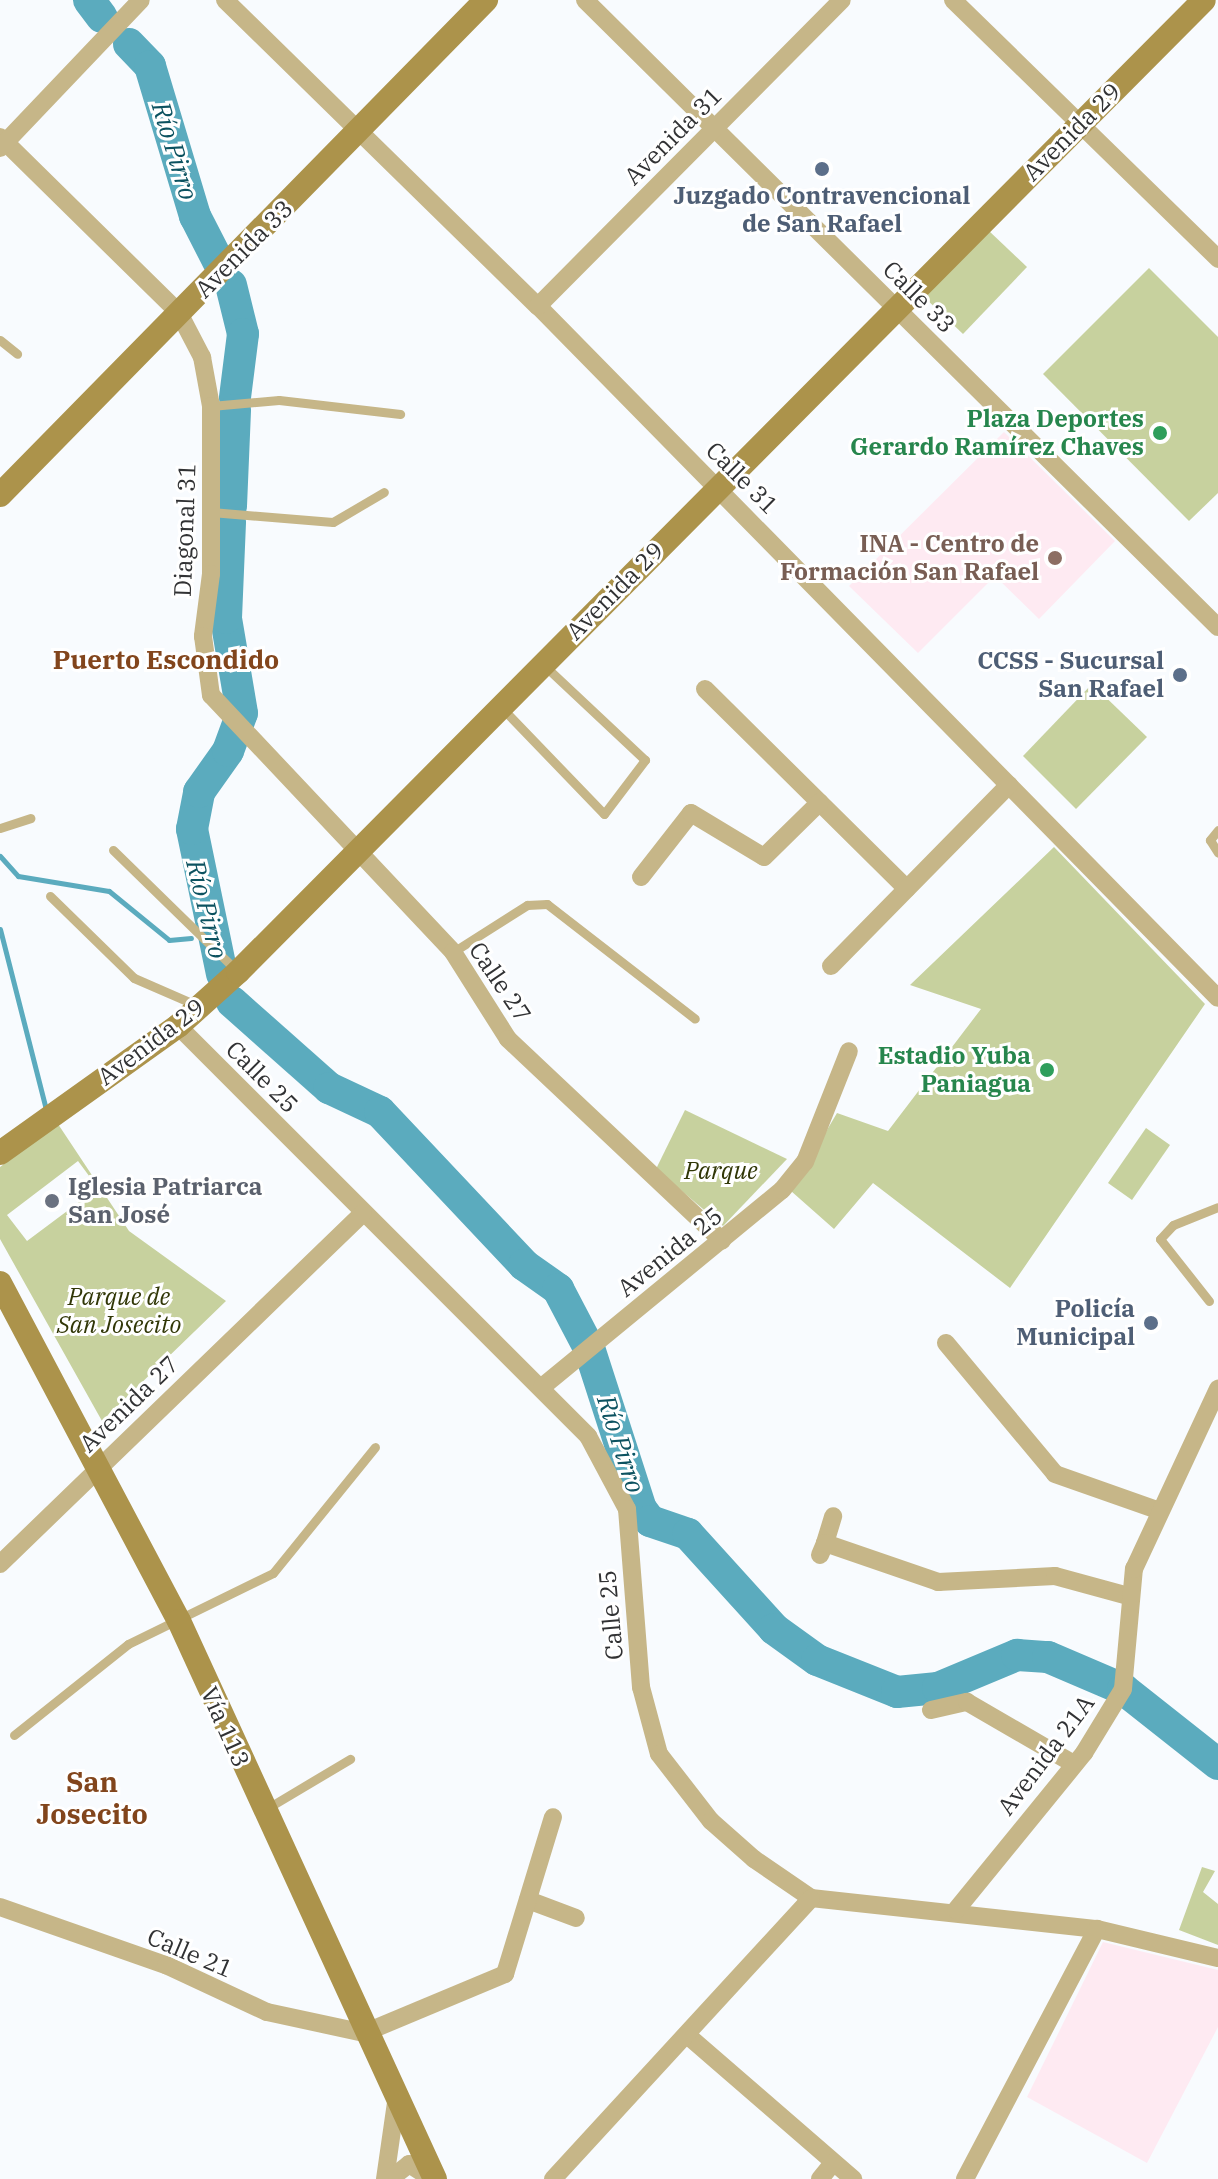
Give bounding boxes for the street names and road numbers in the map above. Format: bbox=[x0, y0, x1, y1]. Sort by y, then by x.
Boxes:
street label: Avenida 29 bbox=[1017, 77, 1127, 187]
street label: Avenida 31 bbox=[618, 81, 728, 191]
street label: Avenida 33 bbox=[189, 194, 299, 304]
street label: Calle 33 bbox=[877, 255, 961, 339]
street label: Calle 31 bbox=[700, 436, 784, 520]
street label: Diagonal 31 bbox=[168, 463, 202, 597]
street label: Avenida 29 bbox=[560, 536, 670, 646]
street label: Calle 27 bbox=[463, 937, 537, 1027]
street label: Avenida 29 bbox=[92, 993, 210, 1091]
street label: Calle 25 bbox=[220, 1035, 304, 1119]
street label: Avenida 25 bbox=[612, 1201, 728, 1303]
street label: Avenida 27 bbox=[74, 1350, 184, 1458]
street label: Calle 25 bbox=[593, 1569, 629, 1661]
street label: Vía 113 bbox=[195, 1682, 255, 1772]
street label: Avenida 21A bbox=[992, 1689, 1100, 1821]
street label: Calle 21 bbox=[143, 1922, 237, 1984]

